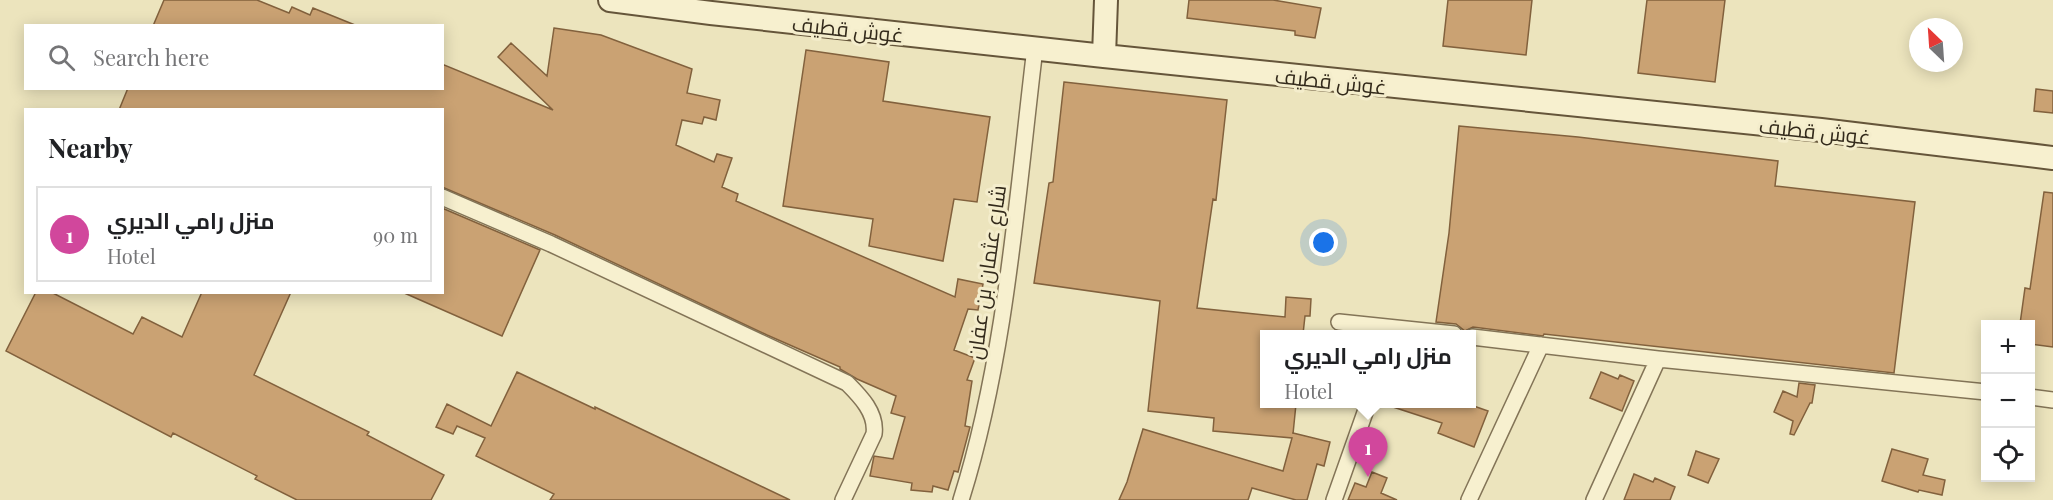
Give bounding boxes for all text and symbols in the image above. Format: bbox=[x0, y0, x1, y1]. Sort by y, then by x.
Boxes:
street label: غوش قطيف bbox=[791, 8, 905, 49]
north arrow bbox=[1909, 18, 1963, 72]
search box bbox=[24, 24, 444, 90]
icon: search bbox=[45, 41, 78, 74]
text: Search here bbox=[93, 42, 209, 72]
street label: غوش قطيف bbox=[1274, 60, 1388, 101]
street label: غوش قطيف bbox=[1758, 110, 1872, 151]
text: Nearby bbox=[48, 130, 133, 165]
street label: شارع عثمان بن عفان bbox=[959, 183, 1013, 361]
text: منزل رامي الديري bbox=[107, 205, 275, 235]
text: 1 bbox=[66, 221, 73, 248]
text: 90 m bbox=[373, 221, 418, 248]
your location bbox=[1309, 228, 1338, 257]
text: Hotel bbox=[107, 242, 156, 269]
map controls bbox=[1981, 320, 2035, 482]
button: + bbox=[1981, 320, 2035, 374]
popup bbox=[1260, 330, 1476, 408]
text: منزل رامي الديري bbox=[1284, 340, 1452, 370]
button: − bbox=[1981, 374, 2035, 428]
text: Hotel bbox=[1284, 377, 1333, 404]
pin: 1 bbox=[1348, 428, 1388, 477]
button: locate bbox=[1981, 428, 2035, 482]

